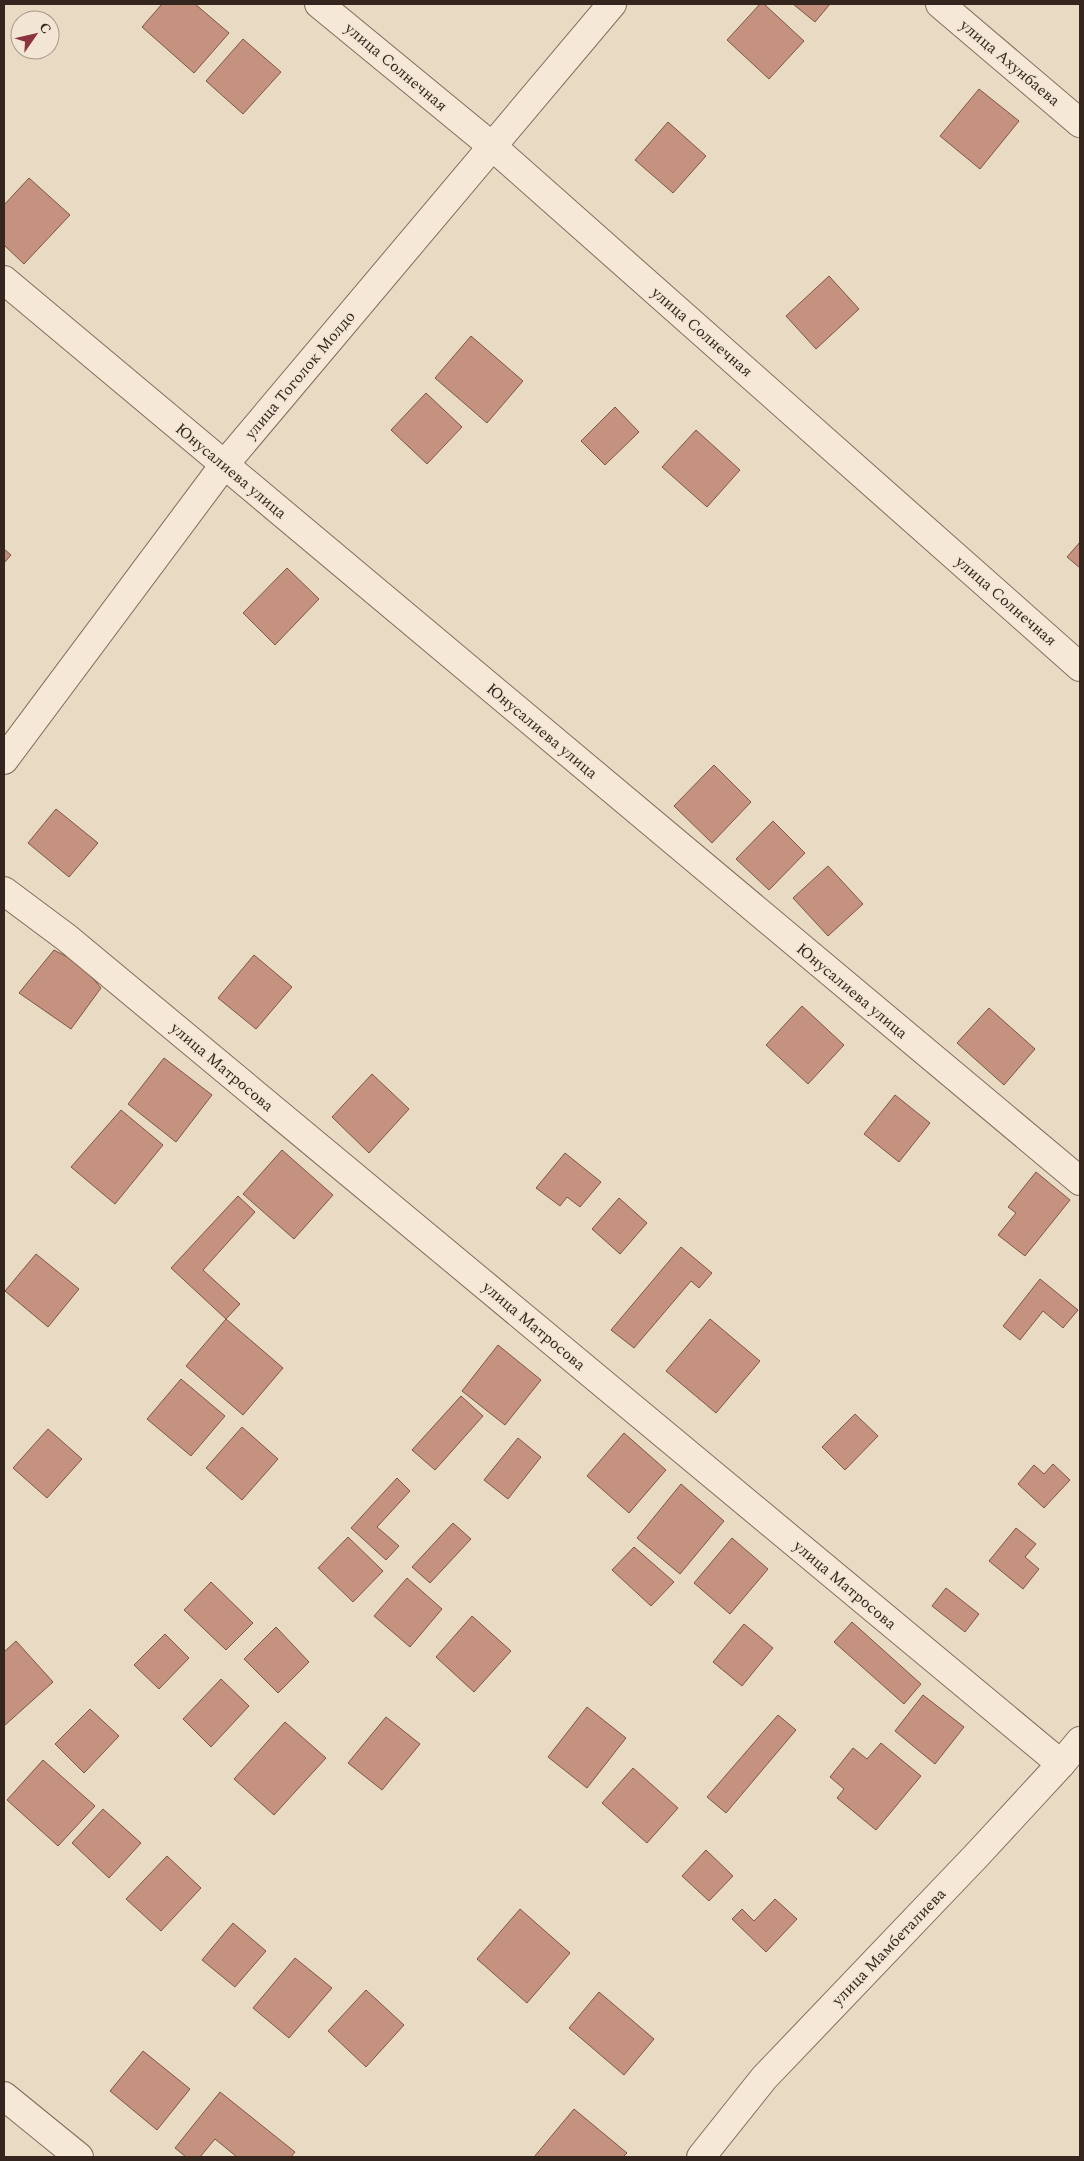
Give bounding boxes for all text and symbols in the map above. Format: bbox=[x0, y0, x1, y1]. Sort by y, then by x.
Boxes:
north arrow bbox=[10, 10, 60, 60]
street label: улица Ахунбаева bbox=[954, 13, 1066, 112]
street label: улица Солнечная bbox=[339, 16, 453, 117]
text: С bbox=[34, 18, 57, 38]
street label: улица Солнечная bbox=[645, 280, 758, 383]
street label: улица Тоголок Молдо bbox=[238, 305, 361, 445]
street label: Юнусалиева улица bbox=[170, 417, 292, 525]
street label: улица Солнечная bbox=[949, 549, 1062, 652]
street label: Юнусалиева улица bbox=[481, 677, 603, 785]
street label: Юнусалиева улица bbox=[791, 937, 913, 1045]
street label: улица Матросова bbox=[164, 1016, 279, 1118]
street label: улица Матросова bbox=[476, 1275, 591, 1377]
street label: улица Матросова bbox=[787, 1534, 902, 1636]
street label: улица Мамбеталиева bbox=[825, 1882, 952, 2012]

